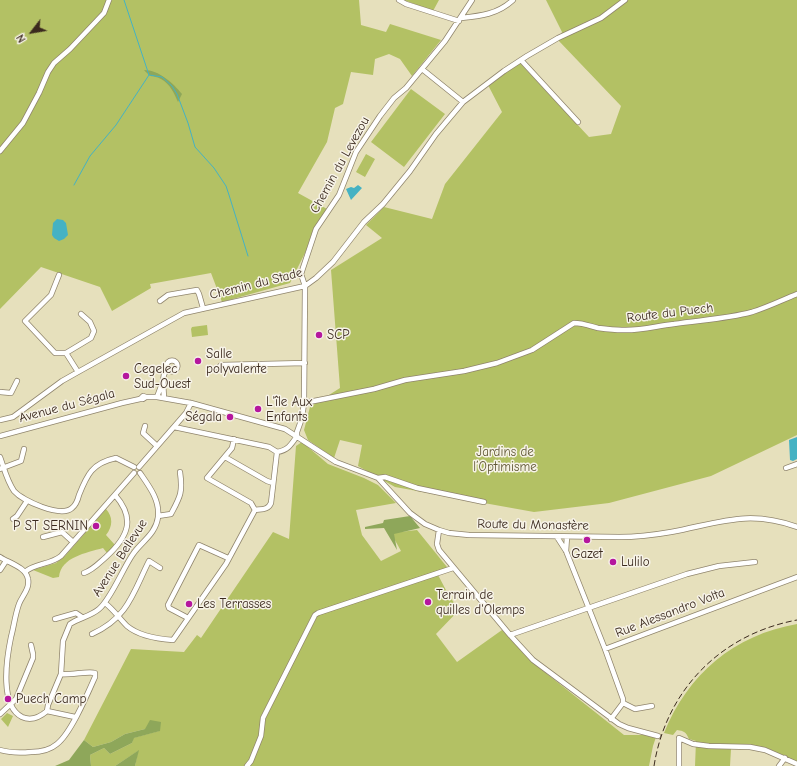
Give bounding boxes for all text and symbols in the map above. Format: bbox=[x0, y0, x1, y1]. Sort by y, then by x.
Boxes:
north arrow bbox=[12, 12, 52, 52]
text: N bbox=[14, 32, 29, 45]
street label: Chemin du Levezou bbox=[307, 114, 373, 216]
street label: Chemin du Stade bbox=[208, 265, 304, 303]
street label: Route du Puech bbox=[626, 300, 714, 326]
place label: SCP bbox=[327, 327, 349, 343]
marker: SCP bbox=[314, 330, 324, 340]
place label: Salle polyvalente bbox=[206, 346, 267, 377]
marker: Salle polyvalente bbox=[193, 356, 203, 366]
place label: Cegelec Sud-Ouest bbox=[134, 361, 191, 392]
marker: Cegelec Sud-Ouest bbox=[121, 371, 131, 381]
street label: Avenue du Ségala bbox=[17, 386, 117, 426]
place label: L'île Aux Enfants bbox=[266, 394, 312, 425]
marker: L'île Aux Enfants bbox=[253, 404, 263, 414]
place label: Ségala bbox=[185, 409, 222, 425]
marker: Ségala bbox=[225, 412, 235, 422]
park label: Jardins de l’Optimisme bbox=[473, 444, 537, 475]
street label: Avenue Bellevue bbox=[89, 516, 151, 600]
street label: Route du Monastère bbox=[477, 516, 589, 534]
place label: P ST SERNIN bbox=[13, 518, 88, 534]
marker: P ST SERNIN bbox=[91, 521, 101, 531]
marker: Gazet bbox=[582, 535, 592, 545]
place label: Gazet bbox=[571, 546, 603, 562]
place label: Lulilo bbox=[621, 554, 650, 570]
marker: Lulilo bbox=[608, 557, 618, 567]
street label: Rue Alessandro Volta bbox=[613, 585, 727, 641]
place label: Terrain de quilles d'Olemps bbox=[436, 587, 524, 618]
place label: Les Terrasses bbox=[197, 596, 271, 612]
marker: Terrain de quilles d'Olemps bbox=[423, 597, 433, 607]
marker: Les Terrasses bbox=[184, 599, 194, 609]
place label: Puech Camp bbox=[16, 691, 86, 707]
marker: Puech Camp bbox=[3, 694, 13, 704]

